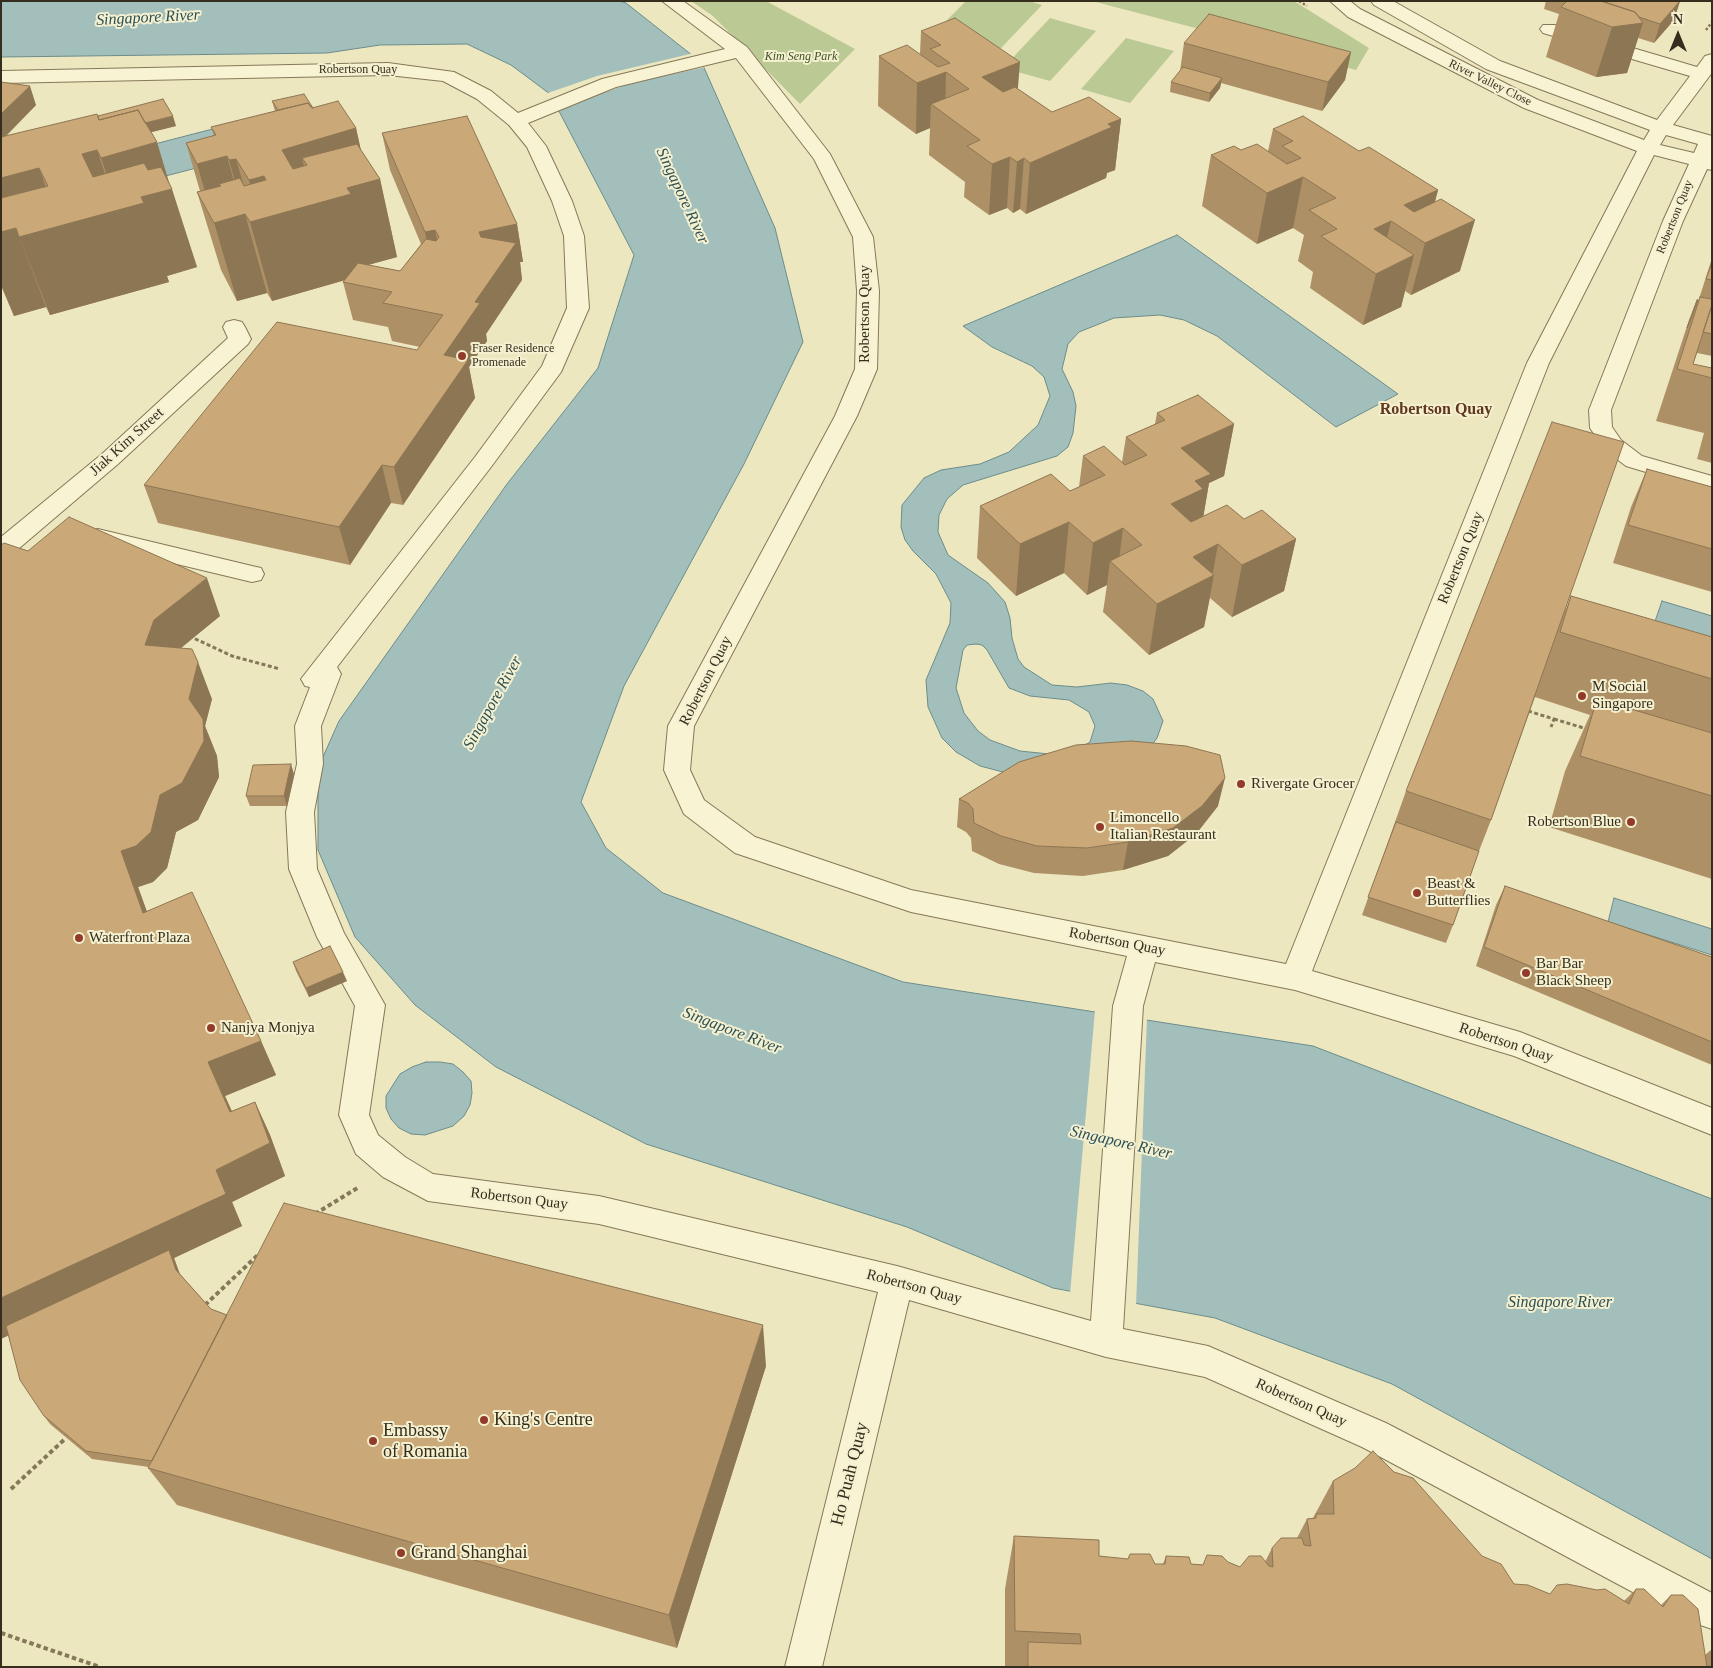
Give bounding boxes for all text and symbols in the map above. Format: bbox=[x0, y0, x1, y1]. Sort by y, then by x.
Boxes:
water label: Singapore River bbox=[96, 6, 200, 30]
north arrow bbox=[1653, 10, 1703, 60]
text: N bbox=[1673, 12, 1683, 27]
park label: Kim Seng Park bbox=[765, 50, 837, 64]
street label: River Valley Close bbox=[1446, 57, 1534, 109]
street label: Robertson Quay bbox=[319, 63, 397, 77]
water label: Singapore River bbox=[651, 145, 713, 247]
street label: Robertson Quay bbox=[1654, 178, 1696, 256]
street label: Robertson Quay bbox=[856, 265, 874, 363]
place label: Fraser Residence Promenade bbox=[472, 342, 554, 370]
marker: Fraser Residence Promenade bbox=[456, 350, 468, 362]
district label: Robertson Quay bbox=[1380, 400, 1492, 420]
street label: Jiak Kim Street bbox=[86, 404, 168, 480]
street label: Robertson Quay bbox=[1434, 509, 1488, 607]
street label: Robertson Quay bbox=[676, 633, 736, 729]
water label: Singapore River bbox=[459, 653, 527, 753]
place label: M Social Singapore bbox=[1592, 678, 1653, 713]
marker: M Social Singapore bbox=[1576, 690, 1588, 702]
place label: Rivergate Grocer bbox=[1251, 775, 1354, 793]
marker: Rivergate Grocer bbox=[1235, 778, 1247, 790]
place label: Limoncello Italian Restaurant bbox=[1110, 809, 1216, 844]
place label: Robertson Blue bbox=[1527, 813, 1621, 831]
marker: Robertson Blue bbox=[1625, 816, 1637, 828]
marker: Limoncello Italian Restaurant bbox=[1094, 821, 1106, 833]
place label: Beast & Butterflies bbox=[1427, 875, 1490, 910]
marker: Beast & Butterflies bbox=[1411, 887, 1423, 899]
street label: Robertson Quay bbox=[1067, 924, 1167, 960]
place label: Waterfront Plaza bbox=[89, 929, 190, 947]
marker: Waterfront Plaza bbox=[73, 932, 85, 944]
place label: Bar Bar Black Sheep bbox=[1536, 955, 1611, 990]
marker: Bar Bar Black Sheep bbox=[1520, 967, 1532, 979]
water label: Singapore River bbox=[680, 1003, 784, 1059]
place label: Nanjya Monjya bbox=[221, 1019, 315, 1037]
street label: Robertson Quay bbox=[1457, 1019, 1555, 1067]
marker: Nanjya Monjya bbox=[205, 1022, 217, 1034]
water label: Singapore River bbox=[1068, 1122, 1174, 1164]
street label: Robertson Quay bbox=[469, 1184, 569, 1214]
street label: Robertson Quay bbox=[864, 1266, 964, 1308]
water label: Singapore River bbox=[1508, 1293, 1612, 1313]
street label: Robertson Quay bbox=[1253, 1375, 1349, 1431]
place label: King's Centre bbox=[494, 1409, 593, 1431]
marker: King's Centre bbox=[478, 1414, 490, 1426]
place label: Embassy of Romania bbox=[383, 1420, 467, 1462]
street label: Ho Puah Quay bbox=[827, 1420, 873, 1528]
marker: Embassy of Romania bbox=[367, 1435, 379, 1447]
place label: Grand Shanghai bbox=[411, 1542, 527, 1564]
marker: Grand Shanghai bbox=[395, 1547, 407, 1559]

